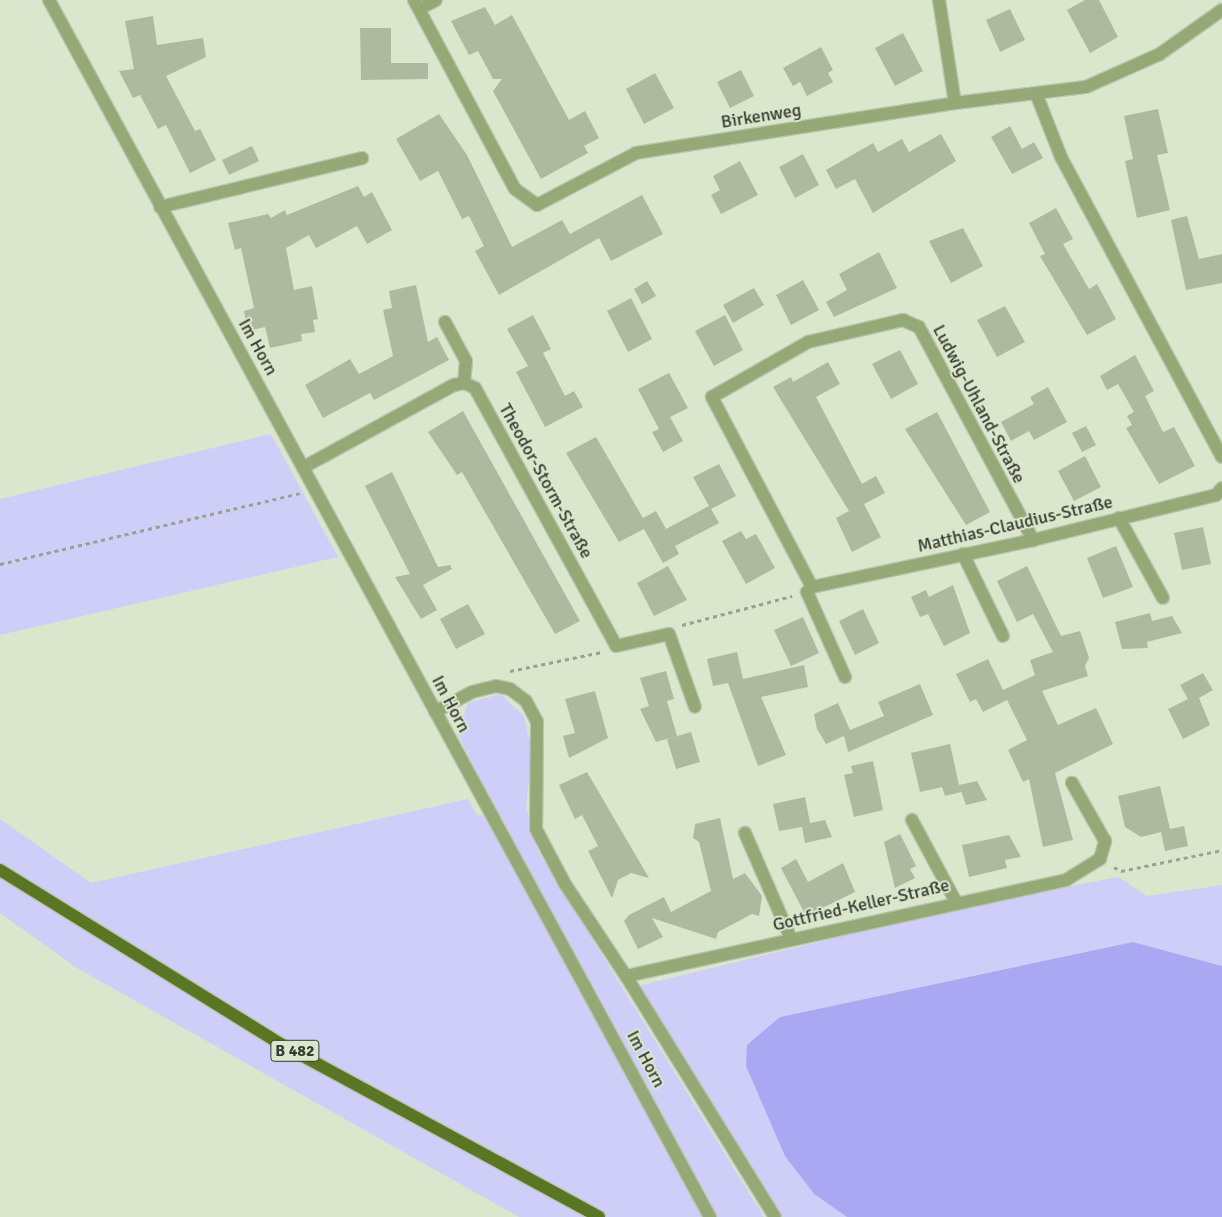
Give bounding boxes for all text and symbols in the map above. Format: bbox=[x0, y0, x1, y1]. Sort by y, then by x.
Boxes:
street label: Birkenweg bbox=[719, 99, 803, 133]
street label: Im Horn bbox=[234, 315, 282, 379]
street label: Ludwig-Uhland-Straße bbox=[928, 321, 1030, 487]
street label: Theodor-Storm-Straße bbox=[494, 400, 598, 562]
street label: Matthias-Claudius-Straße bbox=[915, 491, 1115, 557]
street label: Im Horn bbox=[427, 672, 475, 736]
street label: Gottfried-Keller-Straße bbox=[771, 874, 951, 936]
street label: Im Horn bbox=[622, 1027, 670, 1091]
road number: B 482 bbox=[270, 1038, 320, 1064]

